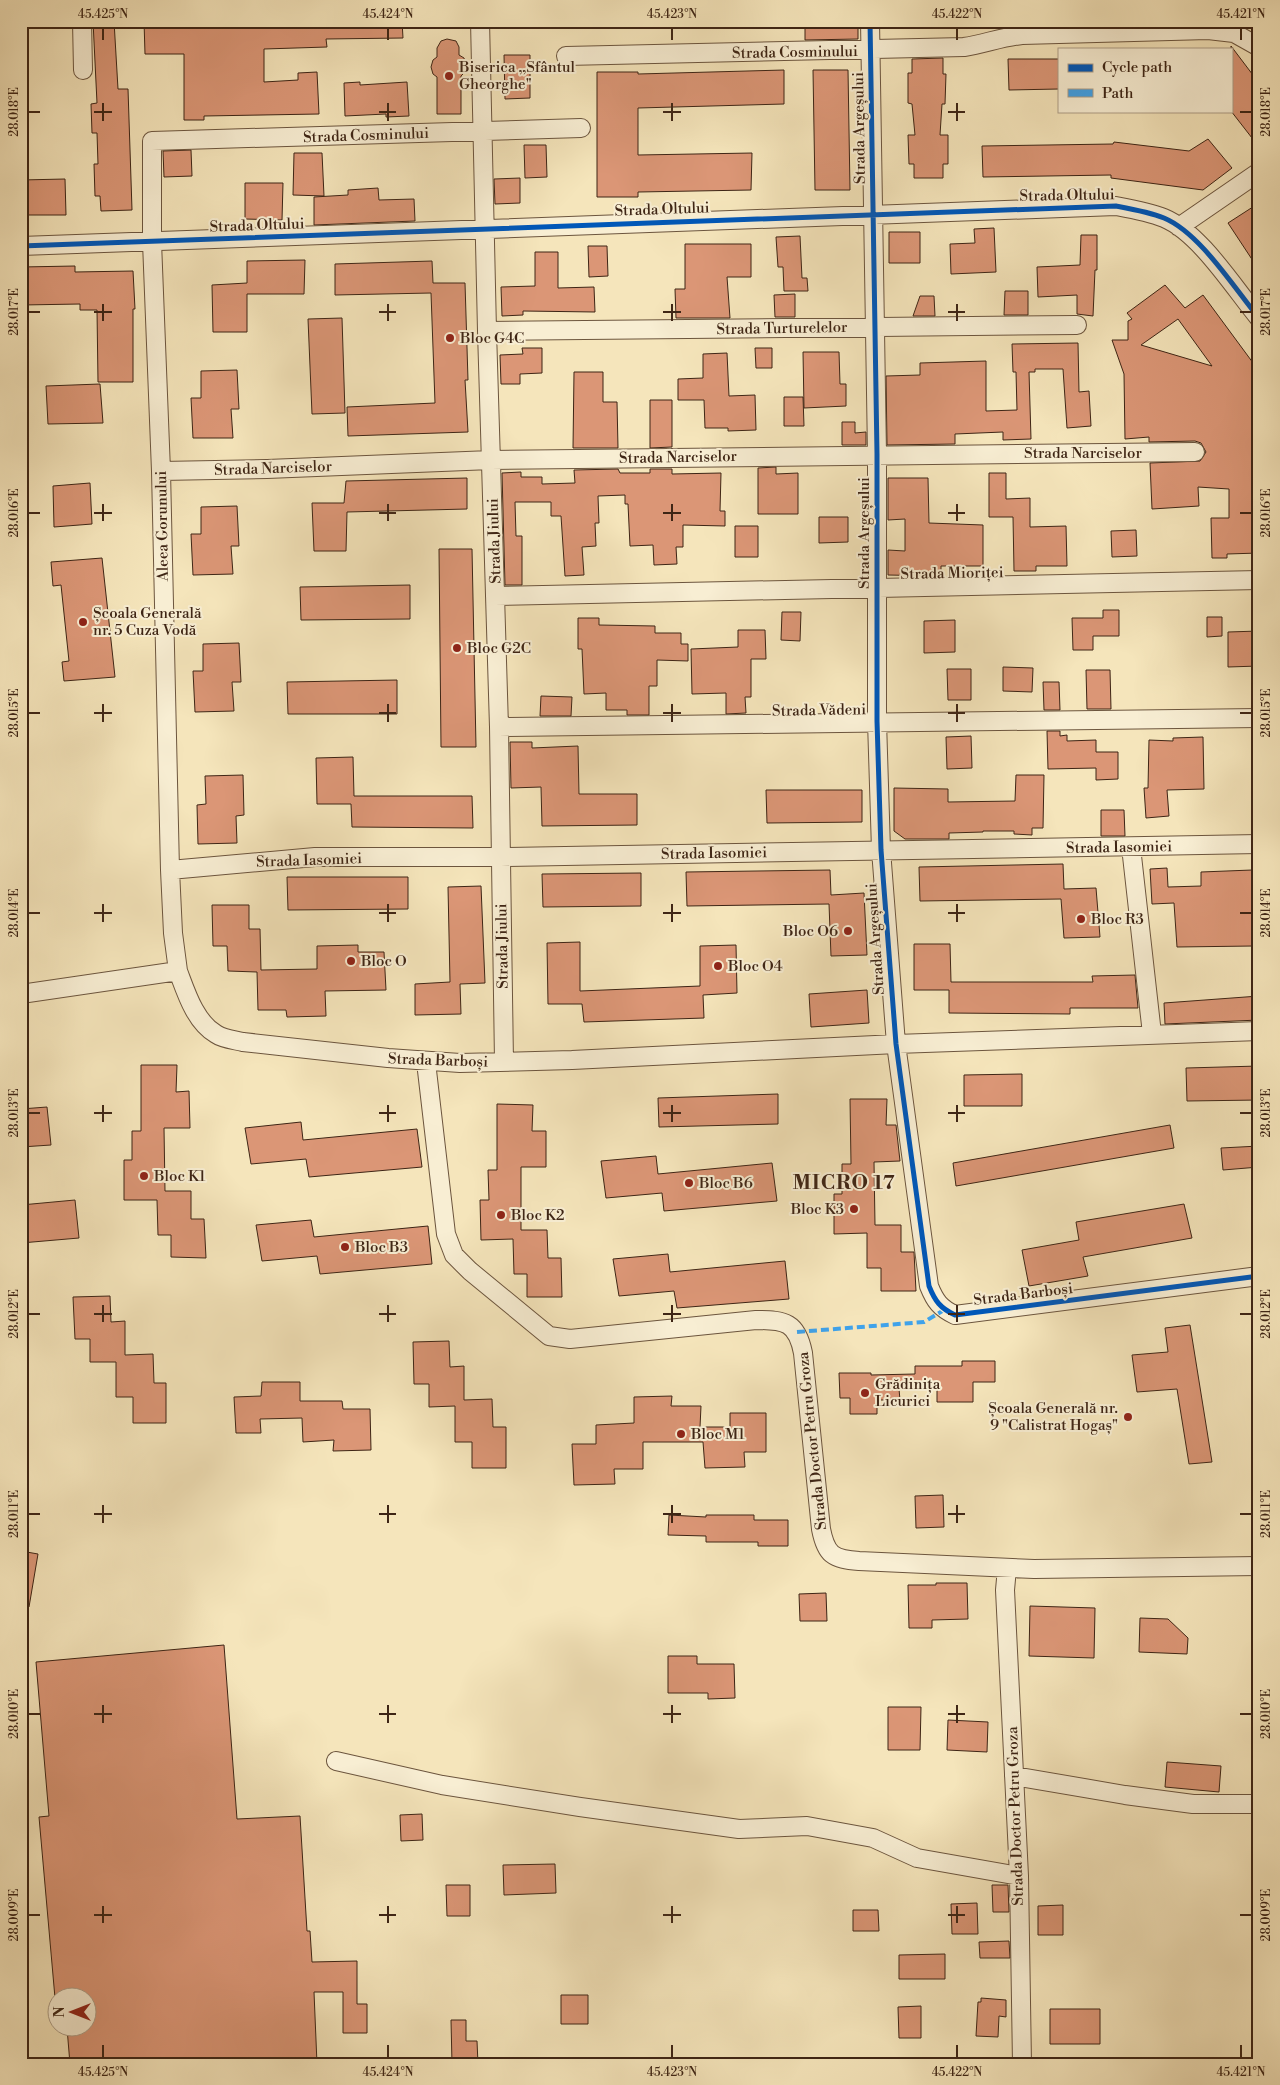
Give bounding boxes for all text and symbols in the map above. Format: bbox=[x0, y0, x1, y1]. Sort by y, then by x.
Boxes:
text: 45.425°N bbox=[78, 7, 128, 22]
text: 45.424°N bbox=[363, 7, 414, 22]
text: 45.423°N bbox=[647, 7, 697, 22]
text: 45.422°N bbox=[932, 7, 982, 22]
text: 45.421°N bbox=[1216, 7, 1266, 22]
street label: Strada Cosminului bbox=[732, 42, 858, 63]
legend bbox=[1058, 48, 1232, 112]
place label: Biserica „Sfântul Gheorghe" bbox=[458, 58, 576, 94]
text: Cycle path bbox=[1102, 58, 1172, 77]
marker: Biserica „Sfântul Gheorghe" bbox=[443, 70, 455, 82]
street label: Strada Argeșului bbox=[849, 72, 870, 184]
text: Path bbox=[1102, 84, 1134, 103]
text: 28.018°E bbox=[7, 87, 22, 137]
text: 28.018°E bbox=[1259, 87, 1274, 137]
street label: Strada Cosminului bbox=[303, 124, 429, 147]
street label: Strada Oltului bbox=[1019, 185, 1115, 206]
street label: Strada Oltului bbox=[614, 198, 710, 221]
street label: Strada Oltului bbox=[209, 214, 305, 237]
text: 28.017°E bbox=[7, 288, 22, 336]
text: 28.017°E bbox=[1259, 288, 1274, 336]
street label: Strada Turturelelor bbox=[716, 318, 848, 339]
place label: Bloc G4C bbox=[459, 329, 524, 348]
marker: Bloc G4C bbox=[444, 332, 456, 344]
street label: Strada Narciselor bbox=[1024, 444, 1142, 463]
street label: Strada Narciselor bbox=[619, 447, 738, 468]
street label: Strada Narciselor bbox=[214, 457, 333, 480]
street label: Aleea Gorunului bbox=[152, 470, 173, 583]
street label: Strada Argeșului bbox=[855, 477, 874, 589]
text: 28.016°E bbox=[7, 488, 22, 538]
text: 28.016°E bbox=[1259, 488, 1274, 538]
street label: Strada Jiului bbox=[484, 498, 505, 584]
street label: Strada Mioriței bbox=[900, 563, 1004, 584]
place label: Școala Generală nr. 5 Cuza Vodă bbox=[93, 604, 202, 640]
marker: Școala Generală nr. 5 Cuza Vodă bbox=[77, 616, 89, 628]
place label: Bloc G2C bbox=[466, 639, 531, 658]
marker: Bloc G2C bbox=[451, 642, 463, 654]
text: 28.015°E bbox=[7, 689, 22, 737]
text: 28.015°E bbox=[1259, 689, 1274, 737]
street label: Strada Vădeni bbox=[772, 700, 866, 721]
street label: Strada Iasomiei bbox=[1066, 837, 1172, 858]
street label: Strada Iasomiei bbox=[661, 843, 767, 864]
street label: Strada Iasomiei bbox=[256, 849, 362, 872]
street label: Strada Argeșului bbox=[862, 882, 889, 995]
text: 28.014°E bbox=[7, 889, 22, 937]
text: 28.014°E bbox=[1259, 889, 1274, 937]
street label: Strada Jiului bbox=[492, 903, 513, 989]
place label: Bloc R3 bbox=[1090, 910, 1144, 929]
marker: Bloc R3 bbox=[1075, 913, 1087, 925]
place label: Bloc O6 bbox=[782, 922, 838, 941]
marker: Bloc O6 bbox=[842, 925, 854, 937]
place label: Bloc O bbox=[360, 952, 407, 971]
marker: Bloc O bbox=[345, 955, 357, 967]
place label: Bloc O4 bbox=[727, 957, 783, 976]
marker: Bloc O4 bbox=[712, 960, 724, 972]
street label: Strada Barboși bbox=[388, 1049, 488, 1072]
text: 28.013°E bbox=[7, 1089, 22, 1137]
text: 28.013°E bbox=[1259, 1089, 1274, 1137]
place label: Bloc K1 bbox=[153, 1167, 206, 1186]
marker: Bloc K1 bbox=[138, 1170, 150, 1182]
district label: MICRO 17 bbox=[793, 1171, 895, 1196]
place label: Bloc B6 bbox=[698, 1174, 753, 1193]
marker: Bloc B6 bbox=[683, 1177, 695, 1189]
place label: Bloc K3 bbox=[790, 1200, 844, 1219]
marker: Bloc K3 bbox=[848, 1203, 860, 1215]
place label: Bloc K2 bbox=[510, 1206, 565, 1225]
marker: Bloc K2 bbox=[495, 1209, 507, 1221]
place label: Bloc B3 bbox=[354, 1238, 408, 1257]
marker: Bloc B3 bbox=[339, 1241, 351, 1253]
street label: Strada Barboși bbox=[972, 1279, 1074, 1310]
text: 28.012°E bbox=[7, 1289, 22, 1339]
text: 28.012°E bbox=[1259, 1289, 1274, 1339]
street label: Strada Doctor Petru Groza bbox=[794, 1350, 831, 1531]
place label: Grădinița Licurici bbox=[875, 1375, 941, 1411]
marker: Grădinița Licurici bbox=[859, 1387, 871, 1399]
place label: Școala Generală nr. 9 "Calistrat Hogaș" bbox=[988, 1399, 1118, 1435]
marker: Școala Generală nr. 9 "Calistrat Hogaș" bbox=[1122, 1411, 1134, 1423]
place label: Bloc M1 bbox=[690, 1425, 745, 1444]
marker: Bloc M1 bbox=[675, 1428, 687, 1440]
text: 28.011°E bbox=[7, 1490, 22, 1538]
text: 28.011°E bbox=[1259, 1490, 1274, 1538]
text: 28.010°E bbox=[7, 1689, 22, 1739]
text: 28.010°E bbox=[1259, 1689, 1274, 1739]
street label: Strada Doctor Petru Groza bbox=[1003, 1726, 1028, 1906]
text: 28.009°E bbox=[7, 1889, 22, 1941]
text: 28.009°E bbox=[1259, 1889, 1274, 1941]
north arrow bbox=[48, 1988, 98, 2038]
text: N bbox=[51, 2006, 69, 2018]
text: 45.425°N bbox=[78, 2065, 128, 2080]
text: 45.424°N bbox=[363, 2065, 414, 2080]
text: 45.423°N bbox=[647, 2065, 697, 2080]
text: 45.422°N bbox=[932, 2065, 982, 2080]
text: 45.421°N bbox=[1216, 2065, 1266, 2080]

